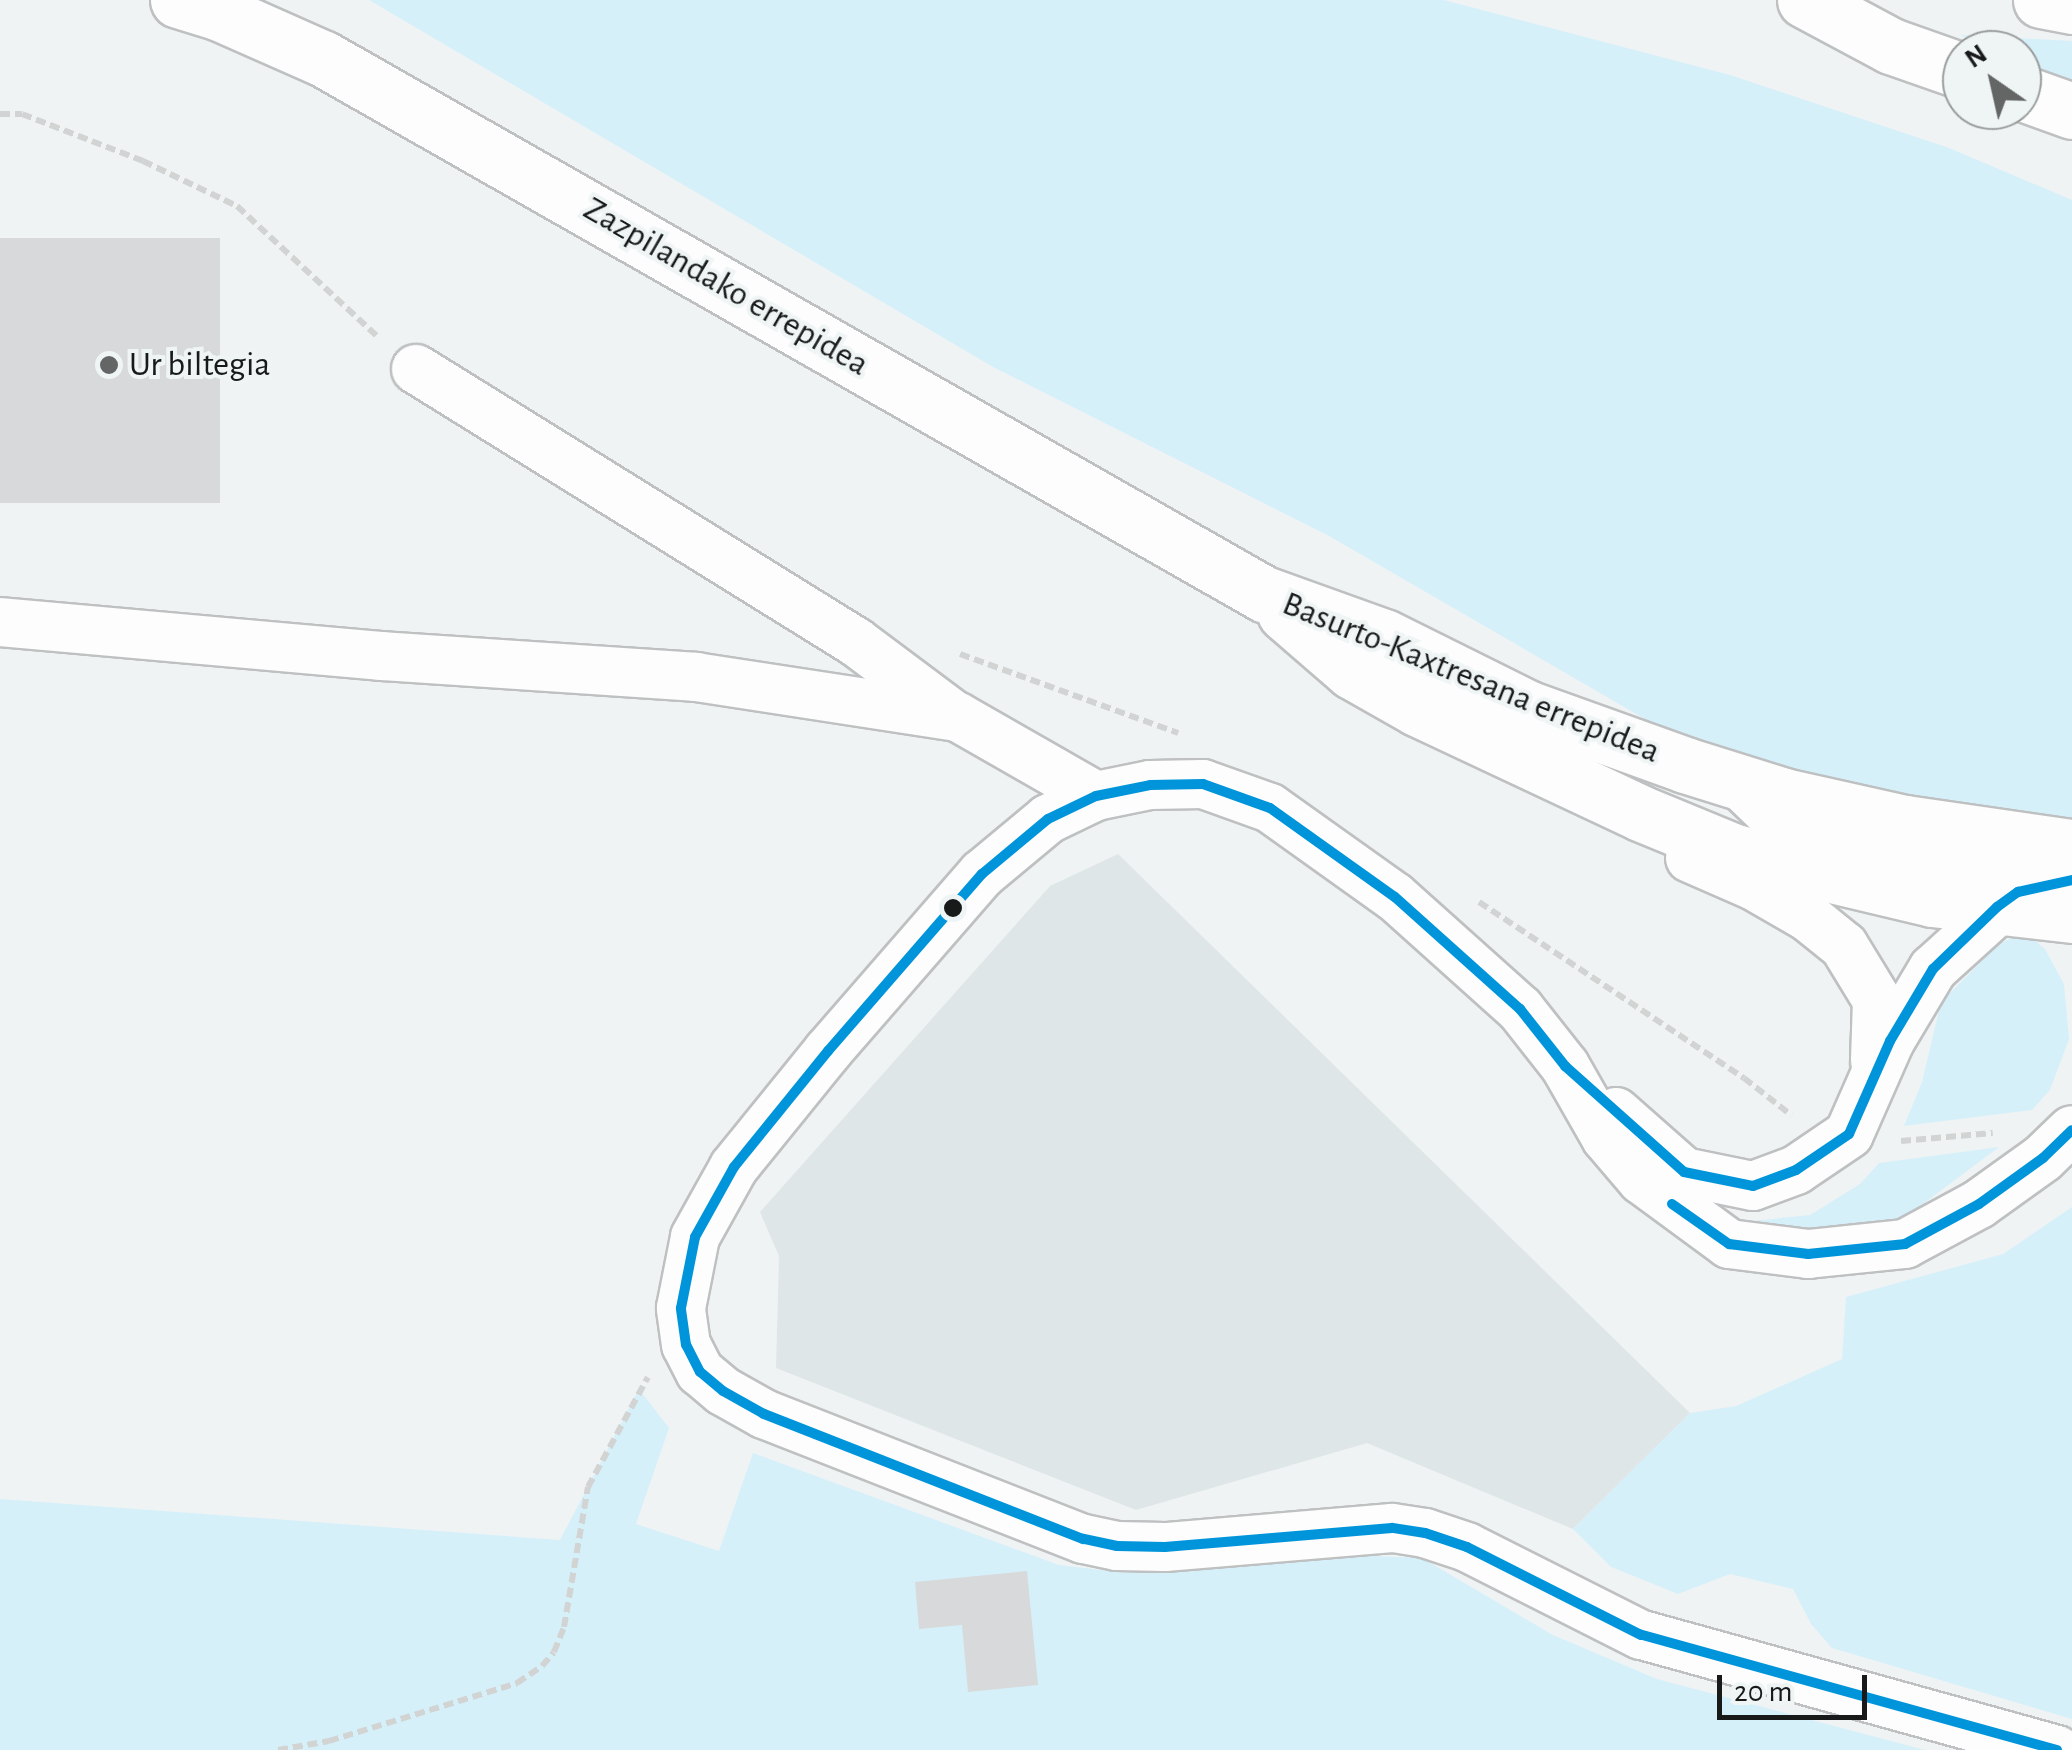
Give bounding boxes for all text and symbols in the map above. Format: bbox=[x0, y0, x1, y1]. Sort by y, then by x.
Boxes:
north arrow bbox=[1942, 30, 2042, 130]
text: N bbox=[1960, 40, 1992, 74]
street label: Zazpilandako errepidea bbox=[576, 188, 876, 386]
place label: Ur biltegia bbox=[129, 344, 271, 386]
marker: Ur biltegia bbox=[98, 354, 120, 376]
street label: Basurto-Kaxtresana errepidea bbox=[1276, 583, 1666, 773]
unlabelled marker bbox=[943, 898, 963, 918]
scale bar bbox=[1722, 1655, 1872, 1717]
text: 20 m bbox=[1734, 1677, 1792, 1707]

